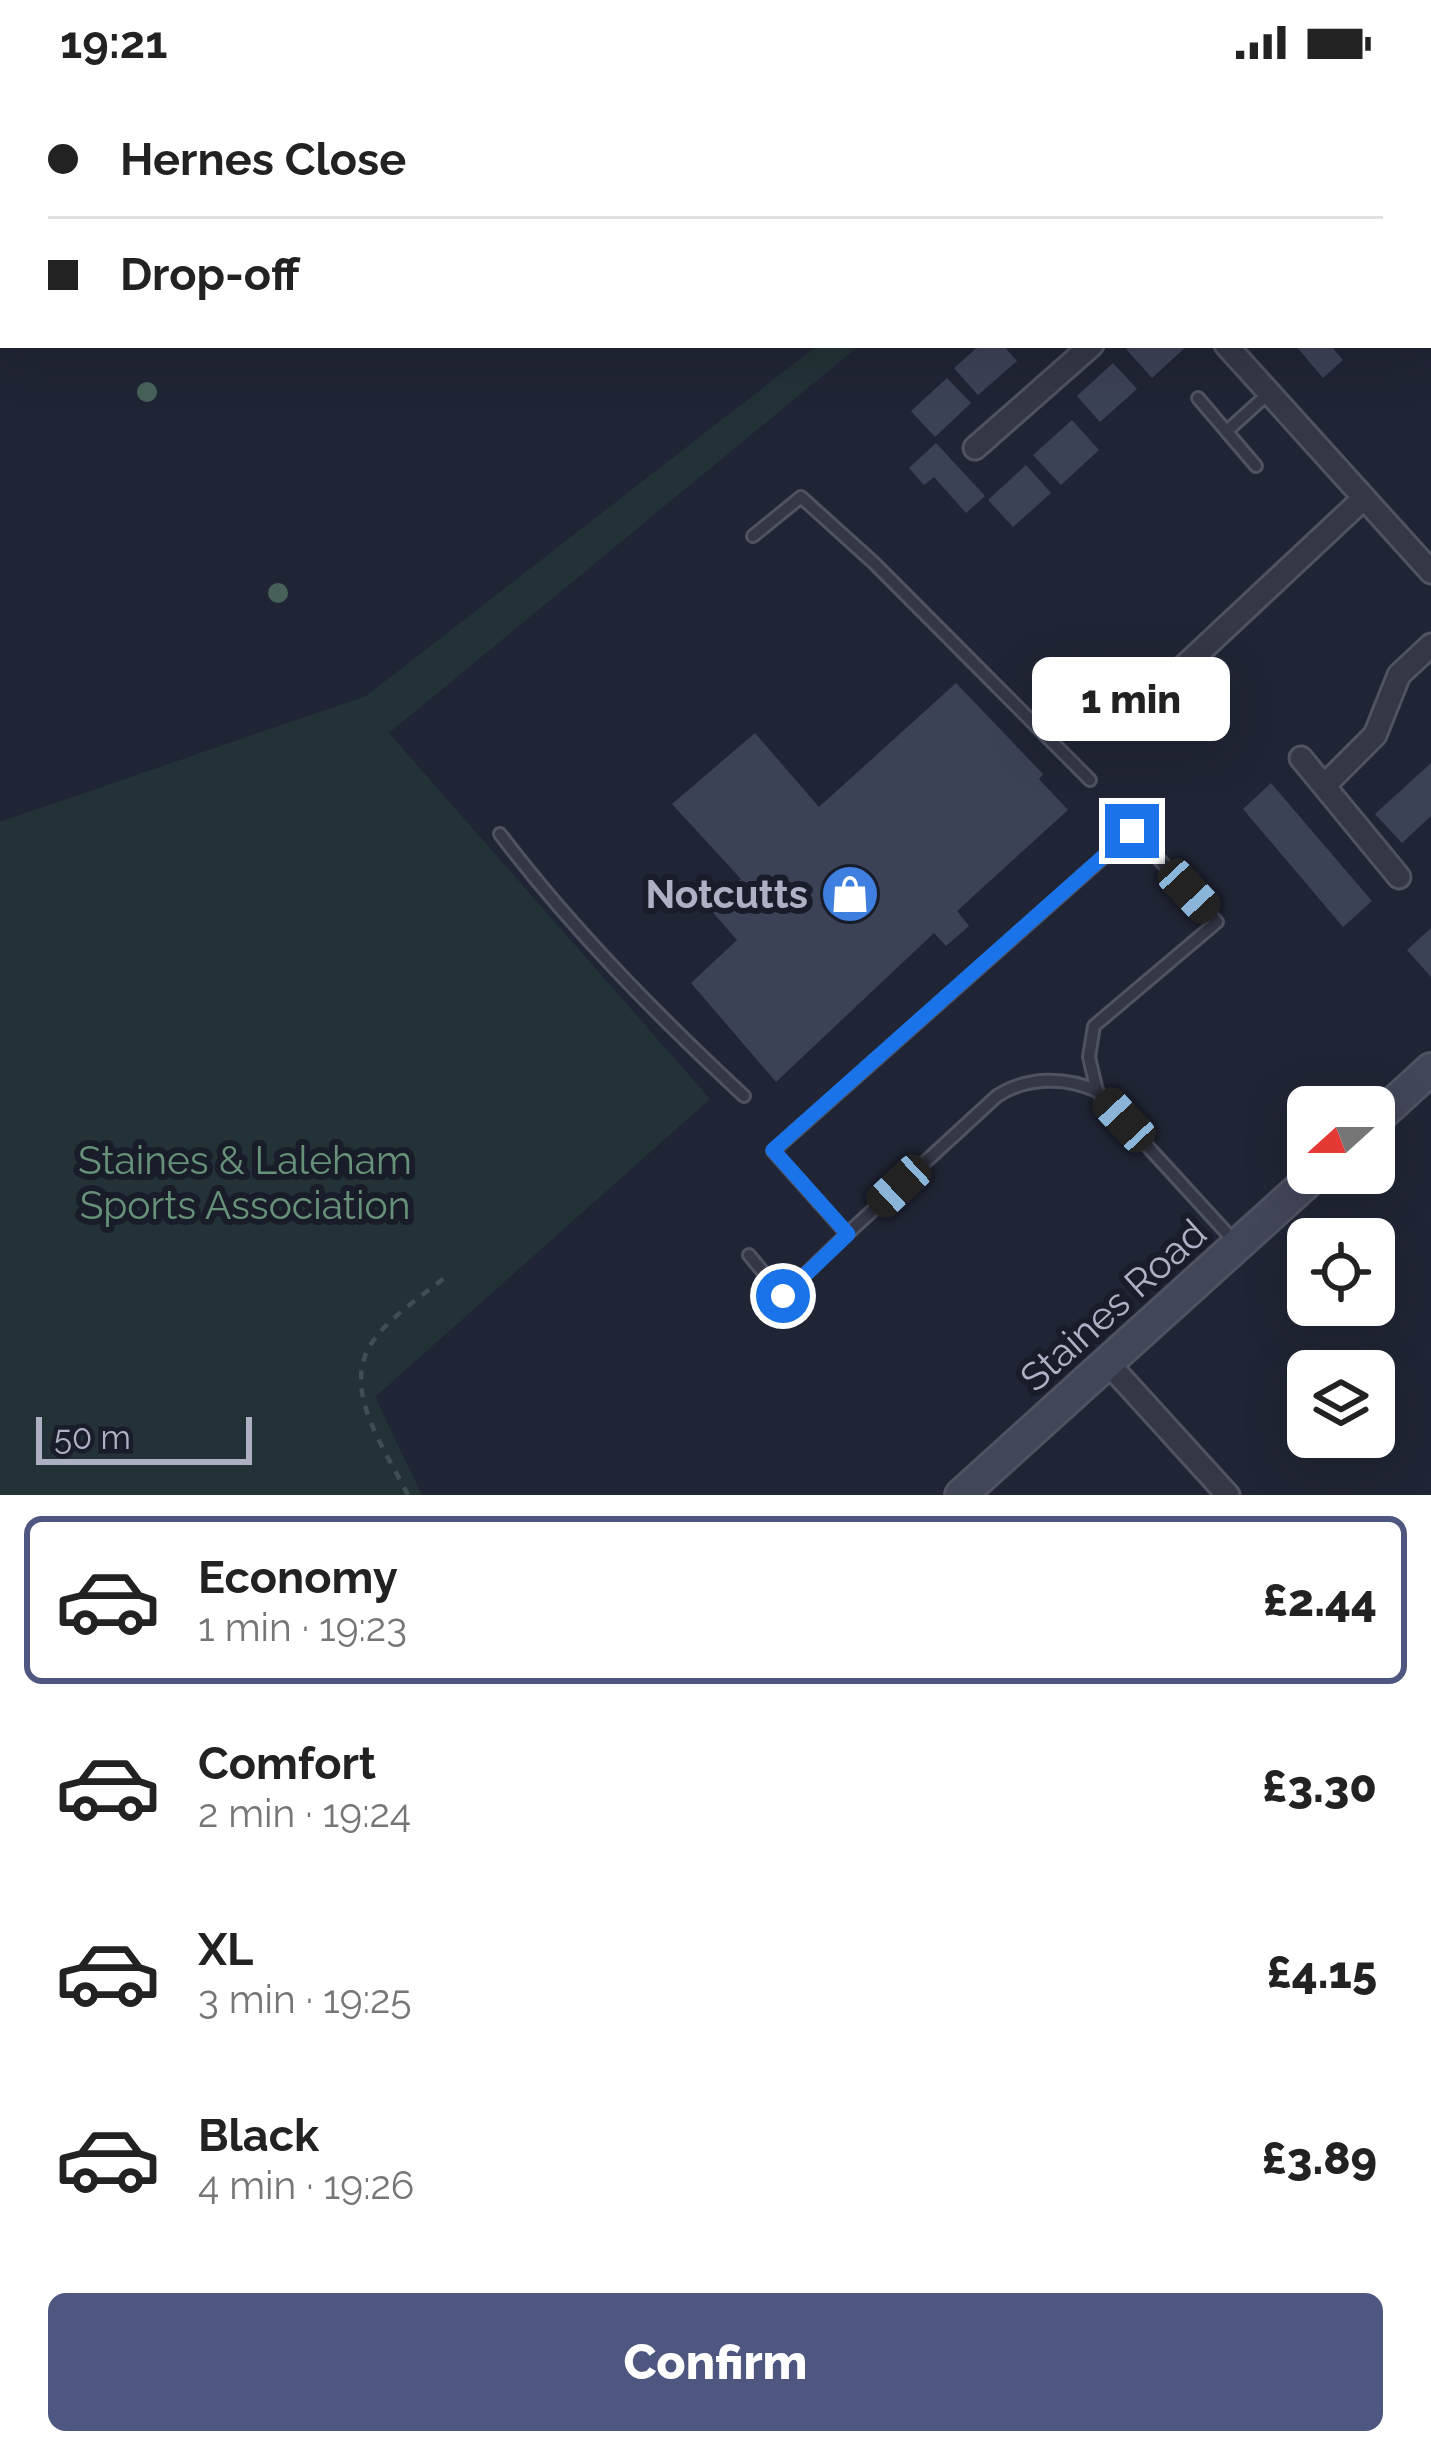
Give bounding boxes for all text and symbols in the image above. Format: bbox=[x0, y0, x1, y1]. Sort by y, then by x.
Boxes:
text: 19:21 bbox=[60, 16, 167, 69]
text: Hernes Close bbox=[120, 133, 406, 186]
text: Drop-off bbox=[120, 248, 300, 301]
callout: 1 min bbox=[1033, 657, 1231, 741]
text: 1 min bbox=[1081, 676, 1181, 722]
route end bbox=[1105, 804, 1159, 858]
car bbox=[1151, 852, 1227, 930]
shop icon: Notcutts bbox=[819, 863, 881, 925]
place label: Notcutts bbox=[645, 871, 808, 917]
car bbox=[1086, 1081, 1162, 1159]
north arrow bbox=[1287, 1086, 1395, 1194]
map controls bbox=[1287, 1086, 1395, 1458]
park label: Staines & Laleham Sports Association bbox=[78, 1137, 412, 1228]
car bbox=[860, 1148, 938, 1224]
street label: Staines Road bbox=[1011, 1210, 1215, 1400]
button: locate bbox=[1287, 1218, 1395, 1326]
route start bbox=[756, 1269, 810, 1323]
button: layers bbox=[1287, 1350, 1395, 1458]
scale bar bbox=[36, 1411, 252, 1464]
text: 50 m bbox=[54, 1418, 131, 1457]
icon: car bbox=[54, 1546, 162, 1654]
text: Economy bbox=[198, 1551, 398, 1604]
text: £2.44 bbox=[1263, 1574, 1377, 1627]
text: 1 min · 19:23 bbox=[198, 1604, 407, 1650]
icon: car bbox=[54, 1732, 162, 1840]
text: Comfort bbox=[198, 1737, 376, 1790]
text: £3.30 bbox=[1262, 1760, 1377, 1813]
text: 2 min · 19:24 bbox=[198, 1790, 411, 1836]
icon: car bbox=[54, 1918, 162, 2026]
text: XL bbox=[198, 1923, 253, 1976]
text: £4.15 bbox=[1266, 1946, 1377, 1999]
text: 3 min · 19:25 bbox=[198, 1976, 412, 2022]
icon: car bbox=[54, 2104, 162, 2212]
text: Black bbox=[198, 2109, 319, 2162]
text: £3.89 bbox=[1261, 2132, 1377, 2185]
text: 4 min · 19:26 bbox=[198, 2162, 414, 2208]
button: Confirm bbox=[48, 2293, 1383, 2431]

